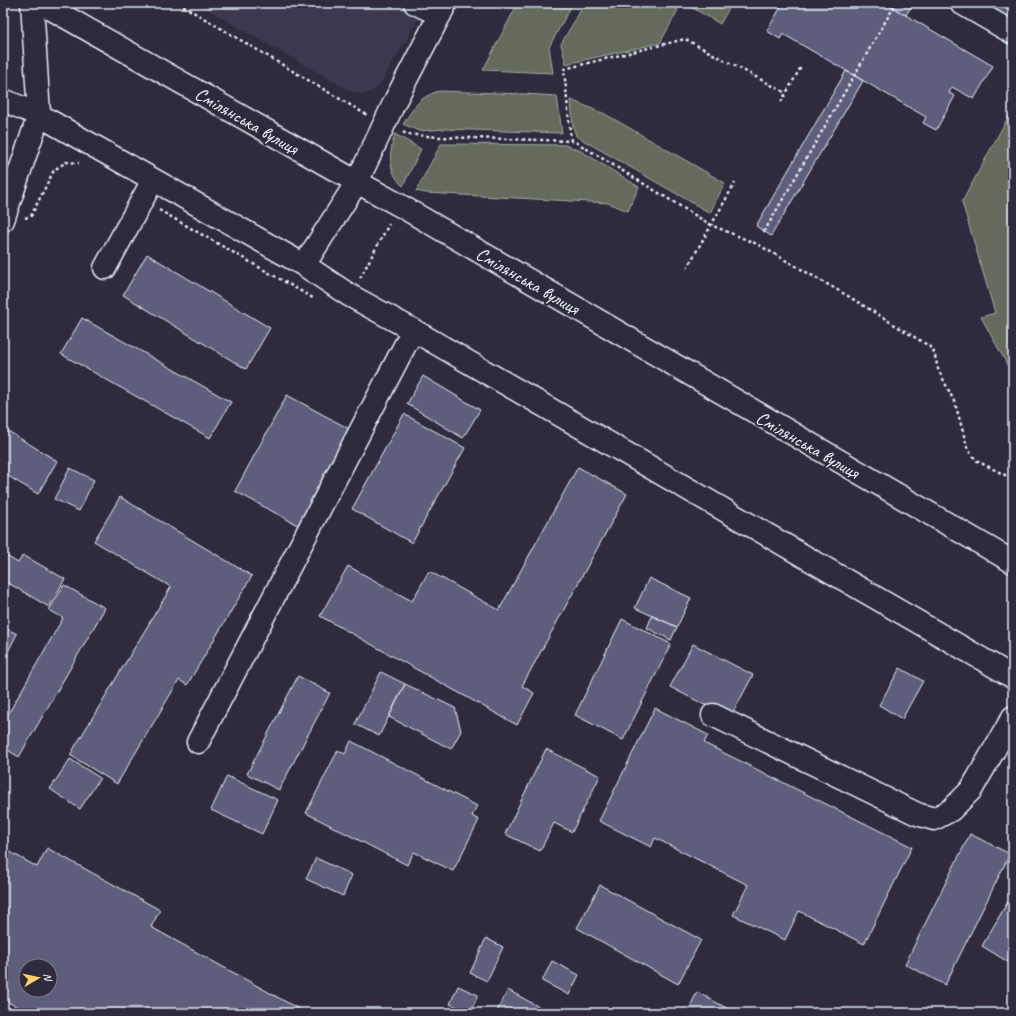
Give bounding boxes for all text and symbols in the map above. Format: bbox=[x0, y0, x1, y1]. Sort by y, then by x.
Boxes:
street label: Смілянська вулиця bbox=[190, 82, 304, 161]
street label: Смілянська вулиця bbox=[471, 242, 585, 321]
street label: Смілянська вулиця bbox=[751, 406, 865, 485]
north arrow bbox=[18, 958, 58, 998]
text: N bbox=[40, 972, 56, 983]

